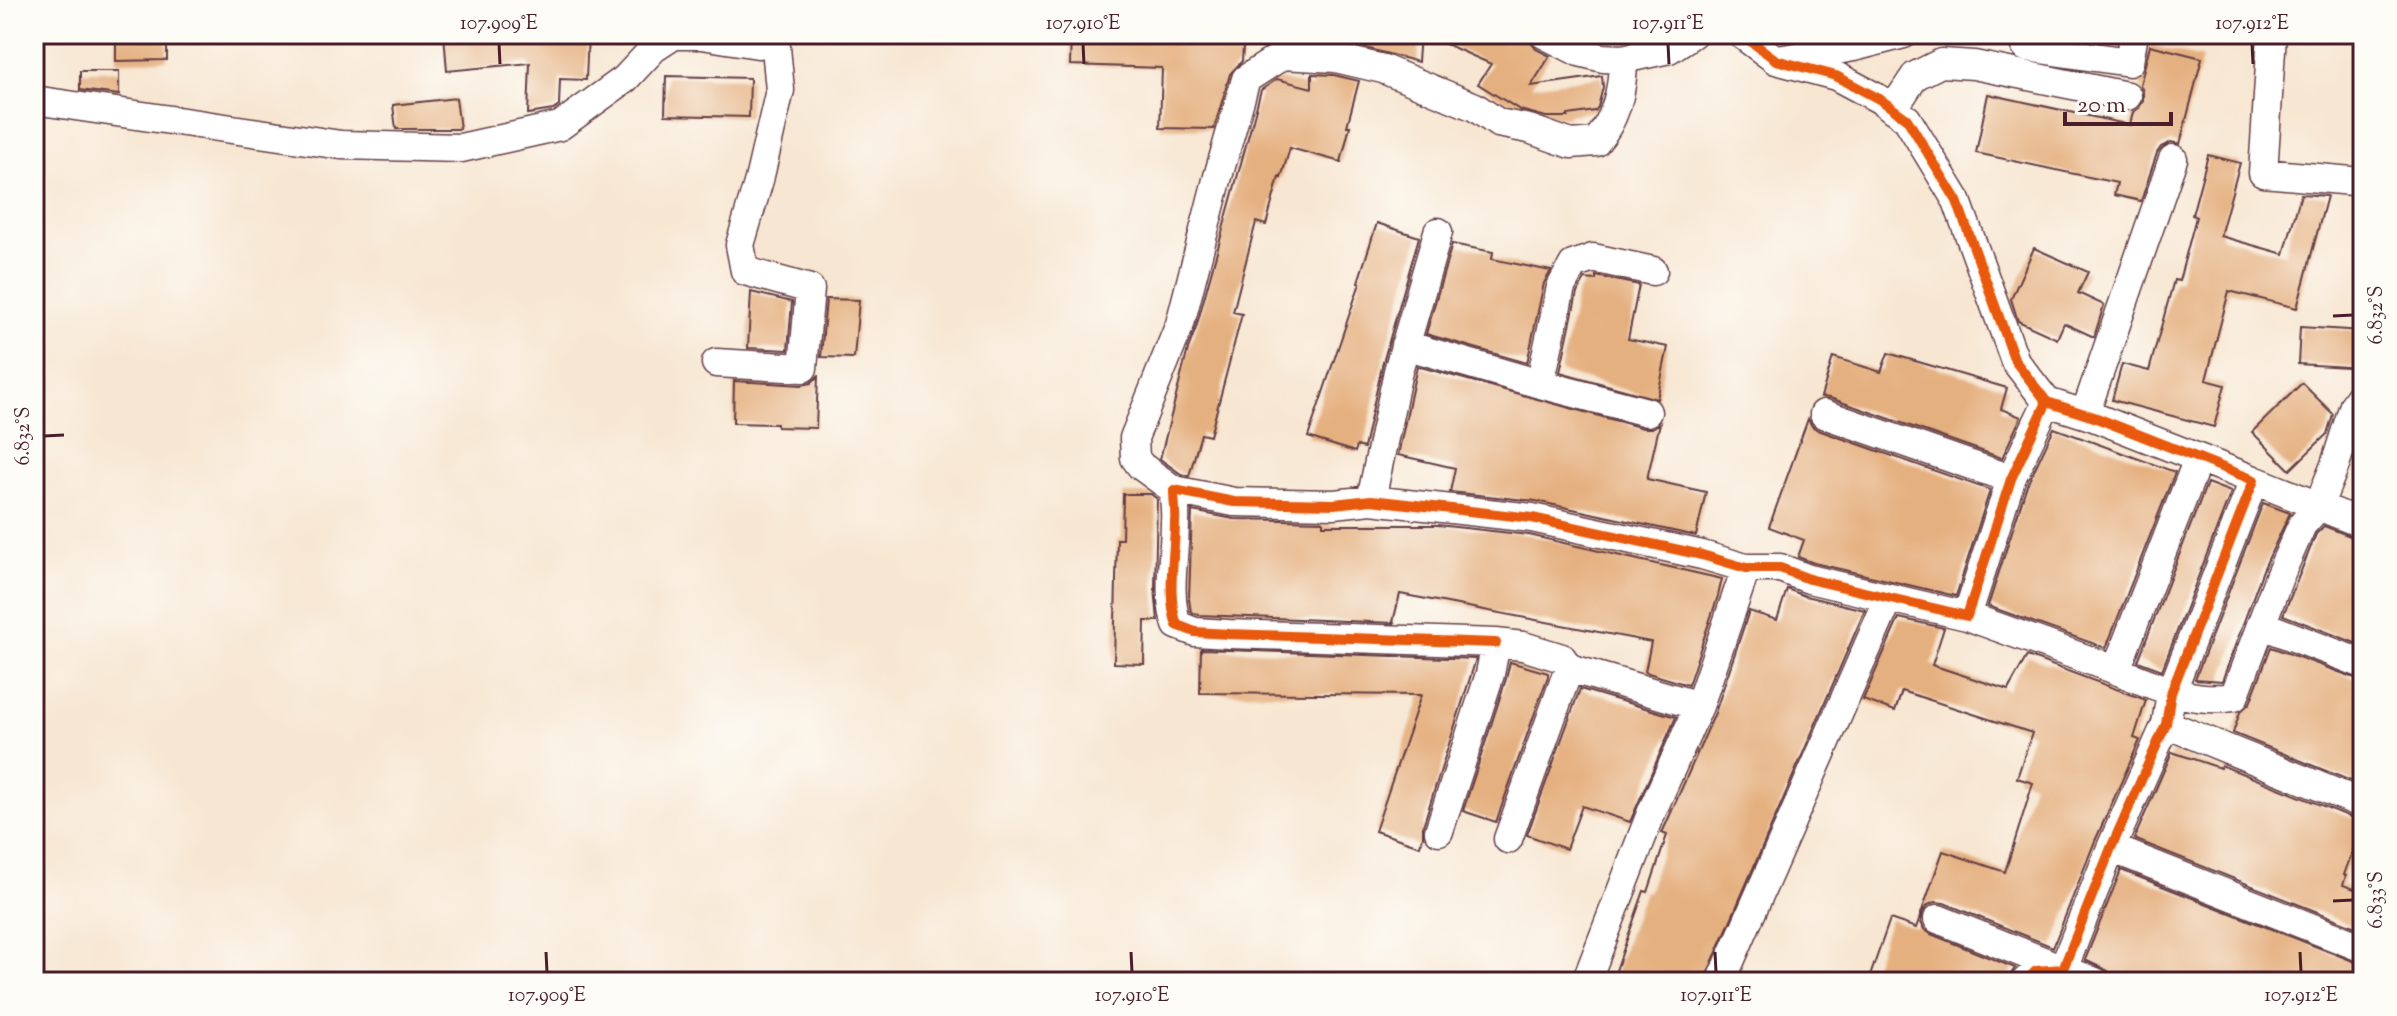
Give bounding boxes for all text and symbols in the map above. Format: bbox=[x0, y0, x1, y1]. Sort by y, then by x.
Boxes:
text: 107.909°E bbox=[460, 10, 538, 39]
text: 107.910°E bbox=[1046, 10, 1120, 39]
text: 107.911°E bbox=[1632, 10, 1704, 39]
text: 107.912°E bbox=[2215, 10, 2289, 39]
scale bar bbox=[2065, 76, 2171, 126]
text: 20 m bbox=[2077, 89, 2126, 123]
text: 6.832°S bbox=[2363, 286, 2392, 344]
text: 6.832°S bbox=[10, 407, 39, 465]
text: 6.833°S bbox=[2363, 871, 2392, 929]
text: 107.909°E bbox=[508, 982, 586, 1011]
text: 107.910°E bbox=[1095, 982, 1169, 1011]
text: 107.911°E bbox=[1680, 982, 1752, 1011]
text: 107.912°E bbox=[2264, 982, 2338, 1011]

